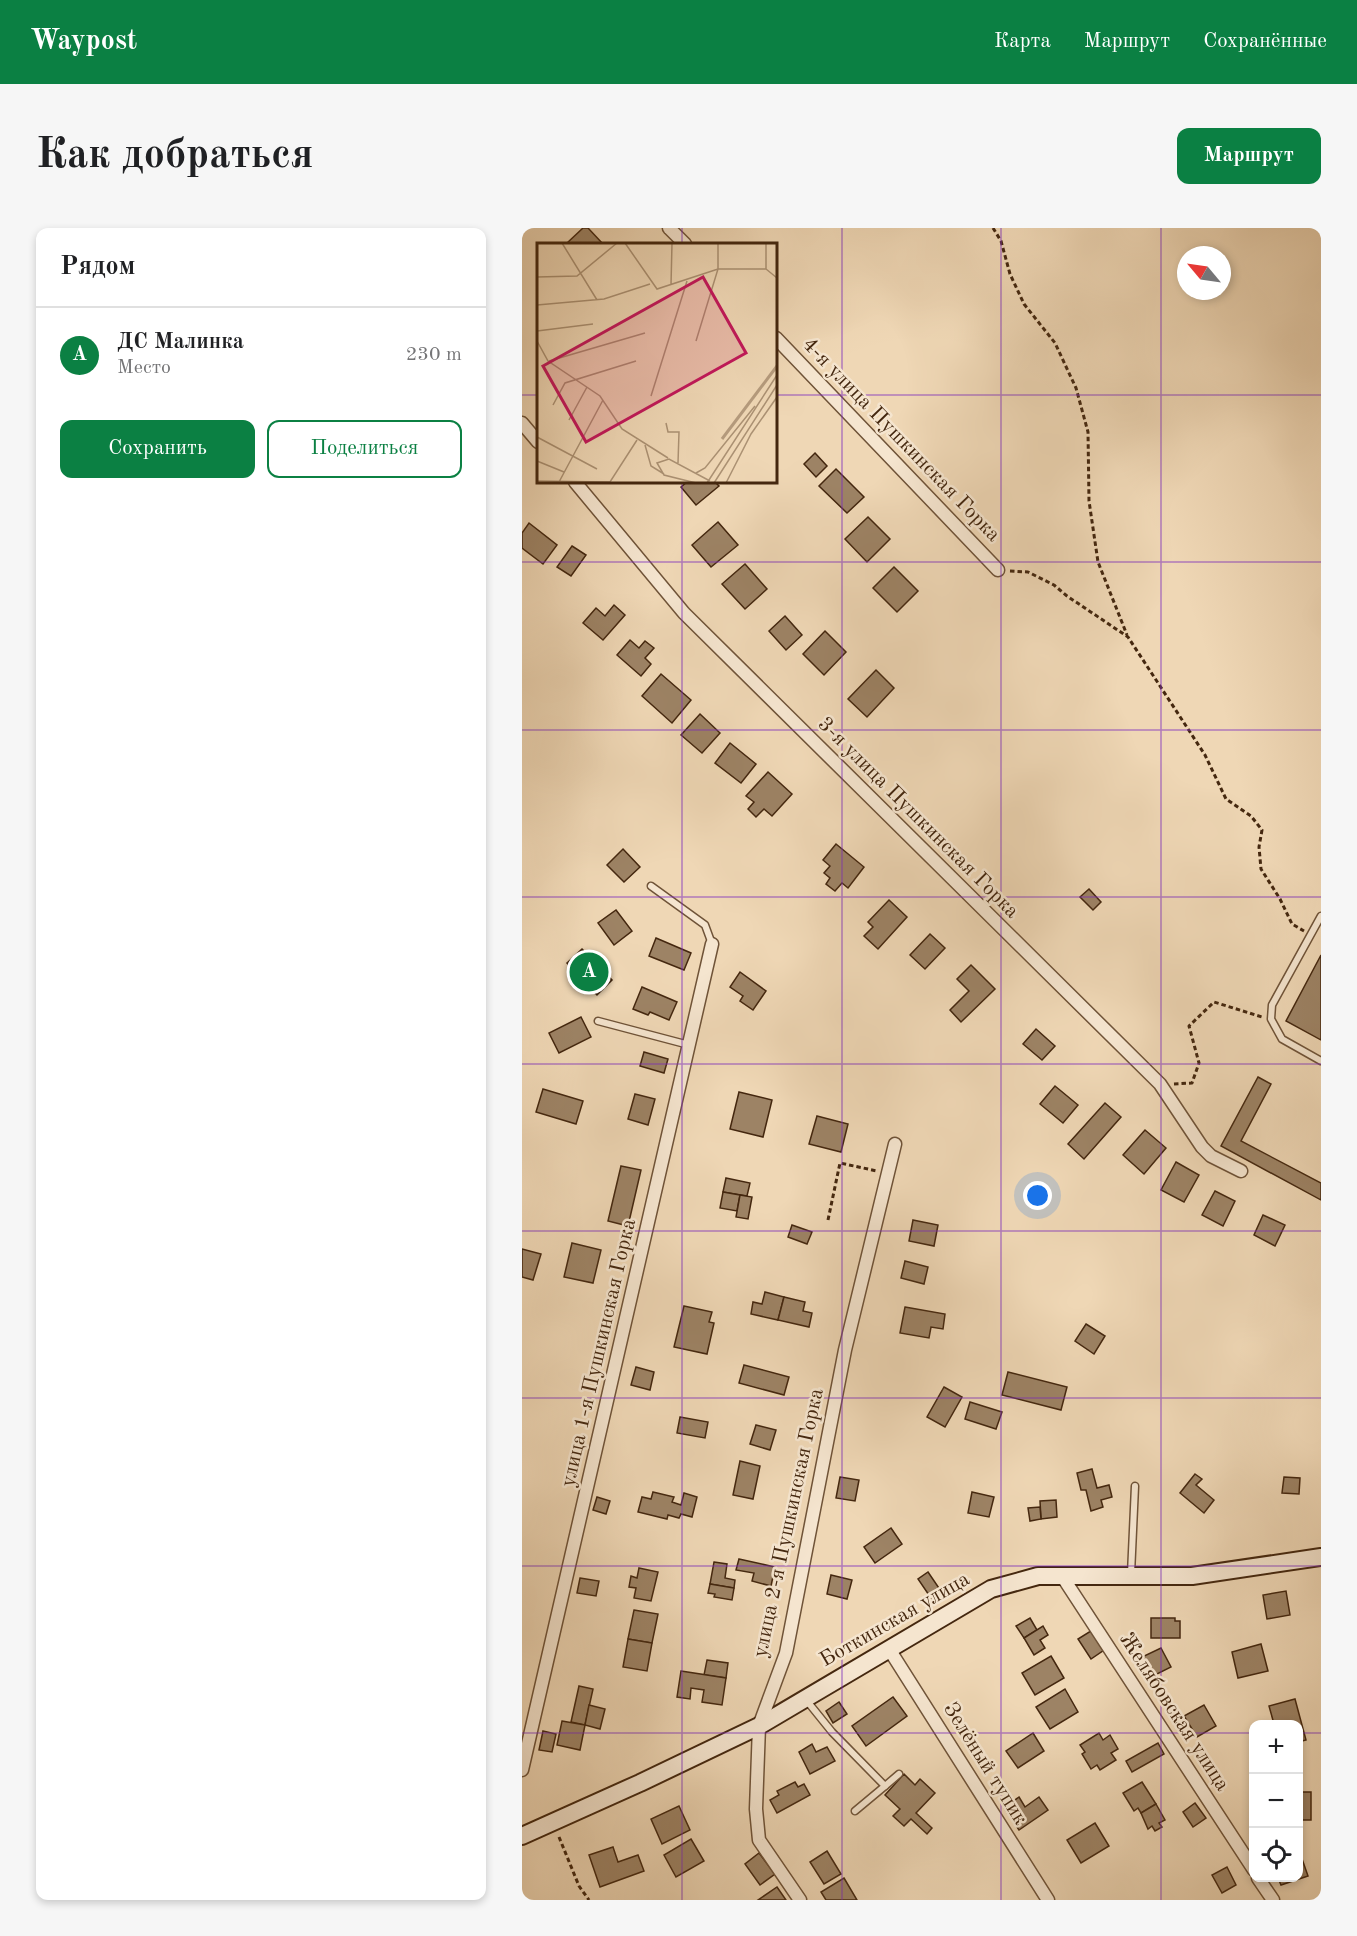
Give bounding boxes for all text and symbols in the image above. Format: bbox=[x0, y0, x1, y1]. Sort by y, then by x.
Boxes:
text: Waypost bbox=[30, 28, 137, 56]
text: Карта bbox=[994, 31, 1051, 52]
text: Маршрут bbox=[1084, 31, 1170, 52]
text: Сохранённые bbox=[1203, 31, 1327, 52]
button: Маршрут bbox=[1177, 128, 1321, 184]
text: Как добраться bbox=[36, 135, 313, 177]
inset map bbox=[537, 243, 777, 483]
north arrow bbox=[1177, 246, 1231, 300]
text: Рядом bbox=[60, 254, 135, 280]
text: ДС Малинка bbox=[117, 331, 244, 353]
street label: 4-я улица Пушкинская Горка bbox=[798, 334, 1004, 546]
text: A bbox=[72, 345, 87, 365]
text: 230 m bbox=[406, 345, 462, 365]
text: Место bbox=[117, 358, 171, 378]
button: Сохранить bbox=[60, 420, 255, 478]
button: Поделиться bbox=[267, 420, 462, 478]
street label: 3-я улица Пушкинская Горка bbox=[813, 713, 1023, 923]
pin: A bbox=[570, 950, 608, 994]
your location bbox=[1023, 1181, 1052, 1210]
street label: улица 1-я Пушкинская Горка bbox=[558, 1217, 640, 1489]
street label: улица 2-я Пушкинская Горка bbox=[750, 1387, 828, 1659]
street label: Боткинская улица bbox=[817, 1569, 973, 1671]
street label: Желябовская улица bbox=[1115, 1629, 1233, 1795]
street label: Зелёный тупик bbox=[939, 1699, 1031, 1829]
map controls bbox=[1249, 1720, 1303, 1882]
button: + bbox=[1249, 1720, 1303, 1774]
button: − bbox=[1249, 1774, 1303, 1828]
button: locate bbox=[1249, 1828, 1303, 1882]

